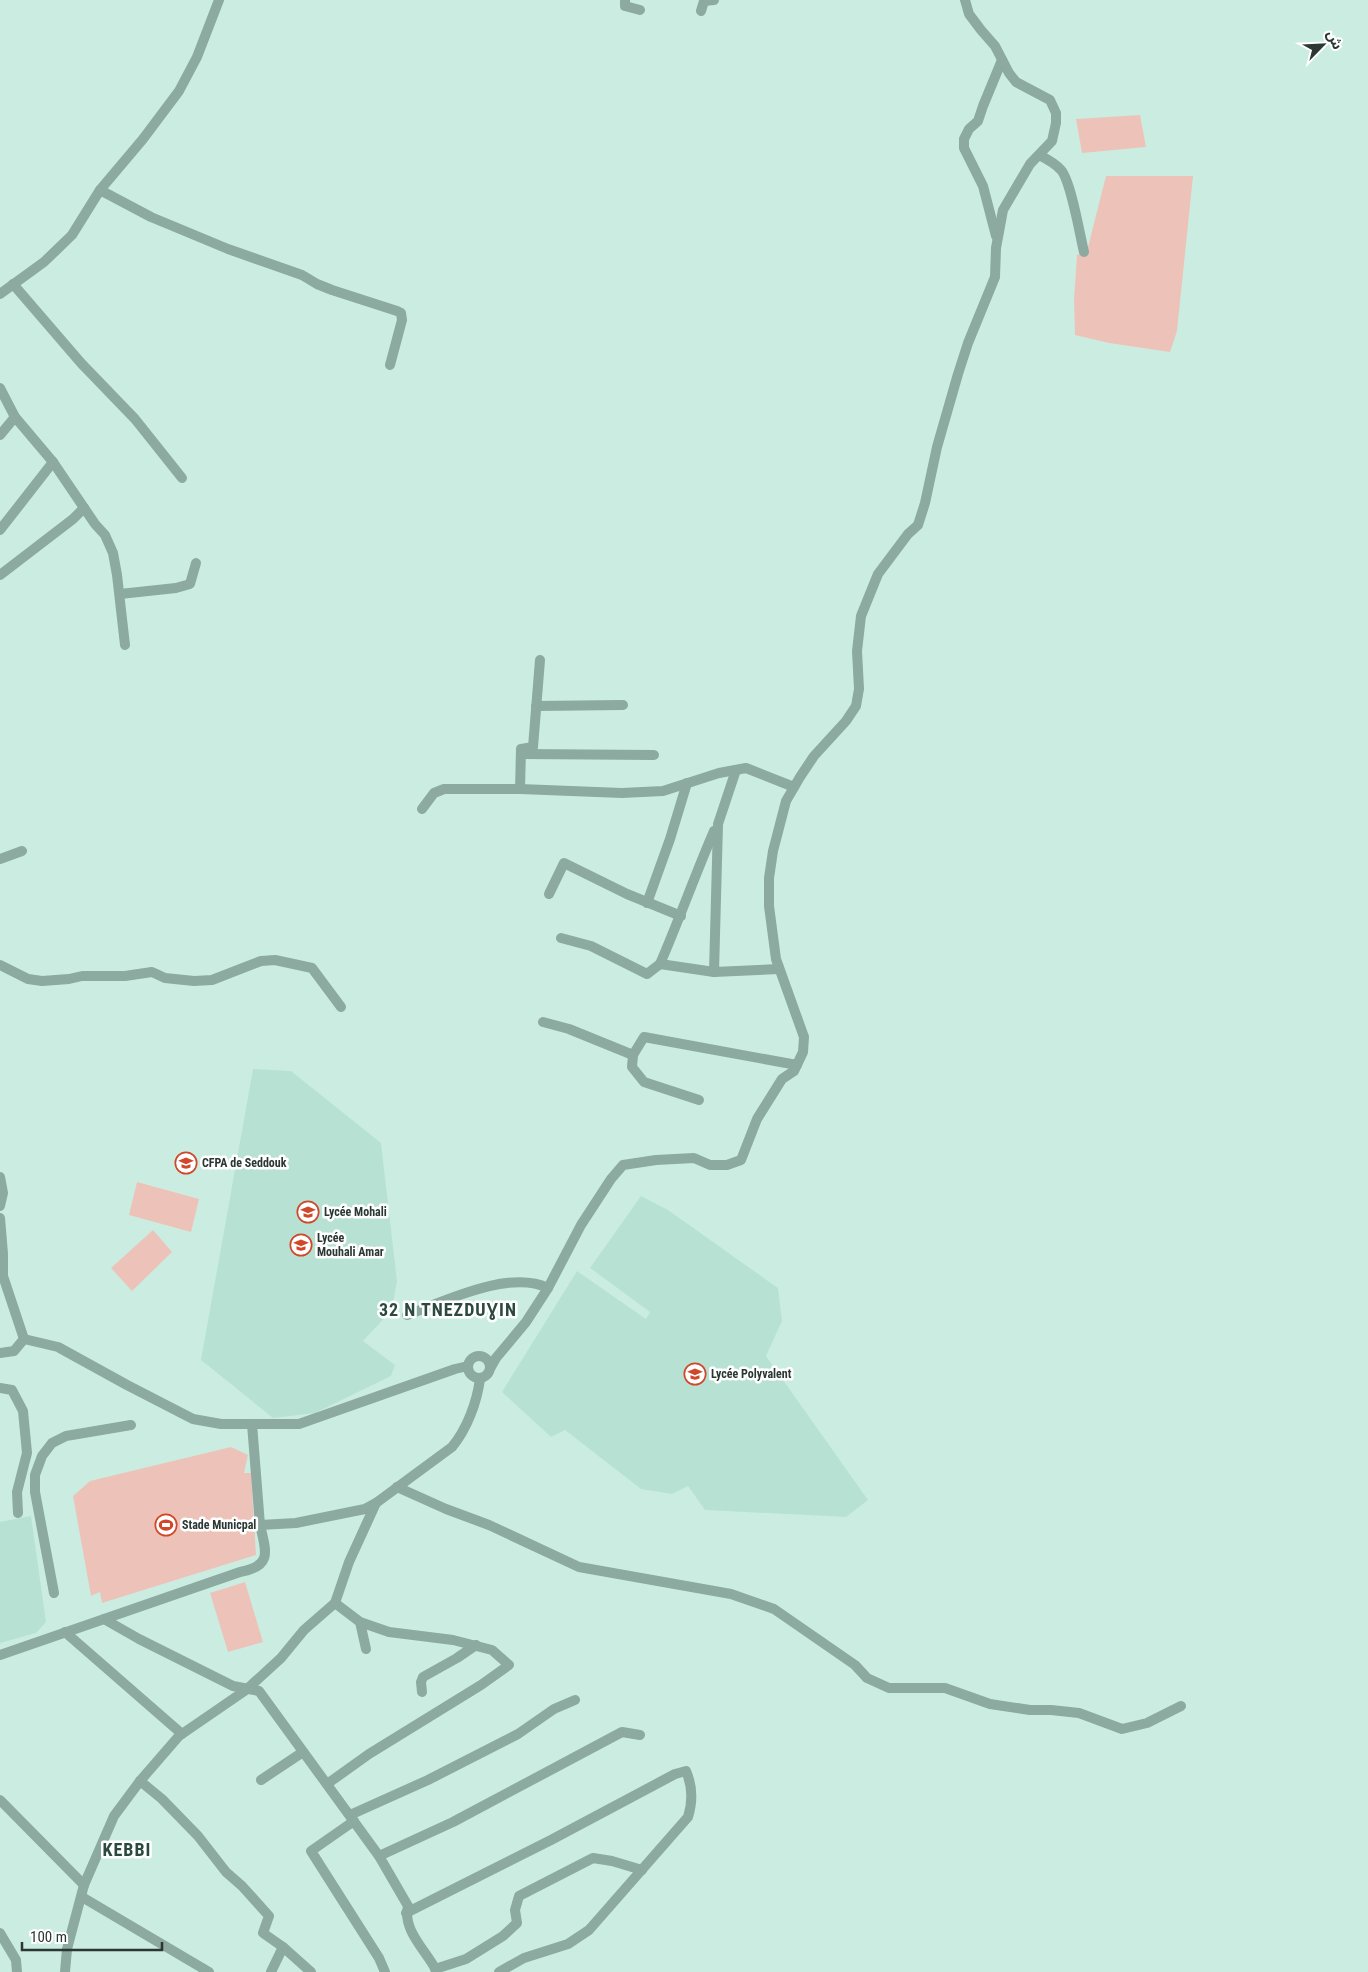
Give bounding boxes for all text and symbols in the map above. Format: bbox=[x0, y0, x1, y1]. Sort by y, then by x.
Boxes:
north arrow bbox=[1298, 20, 1348, 70]
text: ش bbox=[1324, 28, 1346, 52]
school or university icon: CFPA de Seddouk bbox=[174, 1151, 198, 1175]
place label: CFPA de Seddouk bbox=[202, 1156, 287, 1170]
school or university icon: Lycée Mohali bbox=[296, 1200, 320, 1224]
place label: Lycée Mohali bbox=[324, 1205, 387, 1219]
place label: Lycée Mouhali Amar bbox=[317, 1231, 384, 1259]
school or university icon: Lycée Mouhali Amar bbox=[289, 1233, 313, 1257]
district label: 32 N TNEZDUƔIN bbox=[379, 1299, 517, 1320]
school or university icon: Lycée Polyvalent bbox=[683, 1362, 707, 1386]
place label: Lycée Polyvalent bbox=[711, 1367, 792, 1381]
sports icon: Stade Municpal bbox=[154, 1513, 178, 1537]
place label: Stade Municpal bbox=[182, 1518, 256, 1532]
district label: KEBBI bbox=[103, 1839, 151, 1860]
scale bar bbox=[22, 1920, 162, 1952]
text: 100 m bbox=[30, 1928, 67, 1946]

